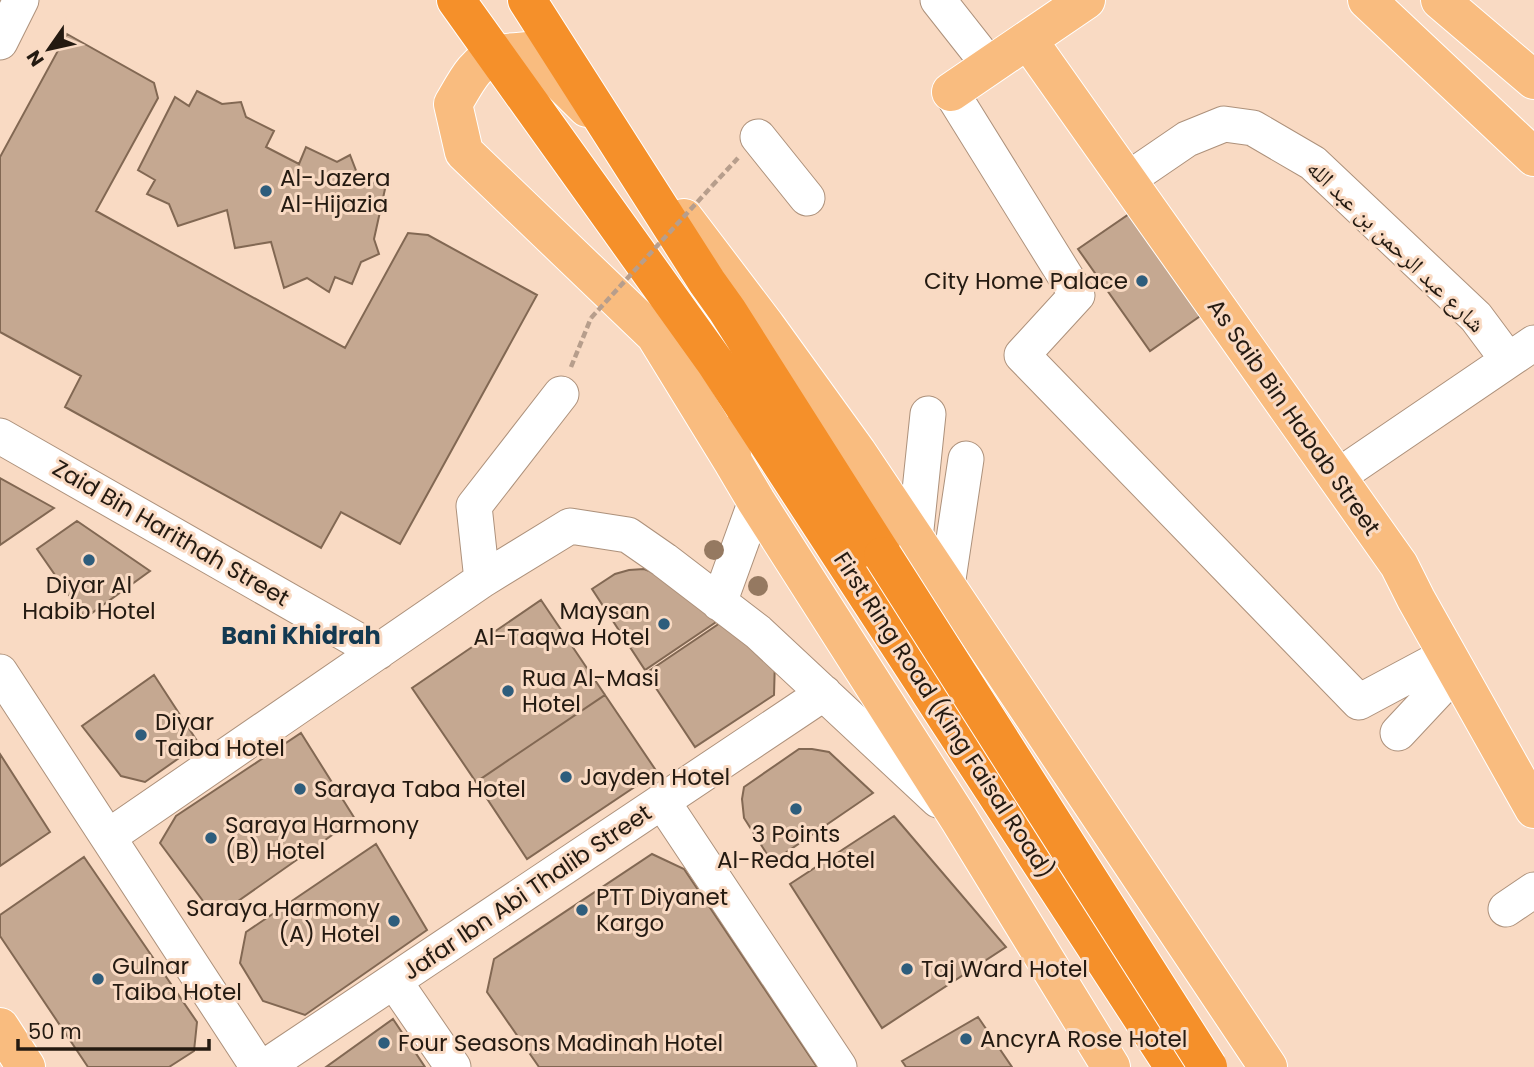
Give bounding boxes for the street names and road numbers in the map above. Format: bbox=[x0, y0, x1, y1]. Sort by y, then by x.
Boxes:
street label: شارع عبد الرحمن بن عبد الله bbox=[1300, 152, 1492, 340]
street label: As Saib Bin Habab Street bbox=[1200, 292, 1388, 542]
street label: Zaid Bin Harithah Street bbox=[47, 452, 295, 614]
street label: First Ring Road (King Faisal Road) bbox=[826, 546, 1062, 884]
street label: Jafar Ibn Abi Thalib Street bbox=[396, 797, 658, 987]

